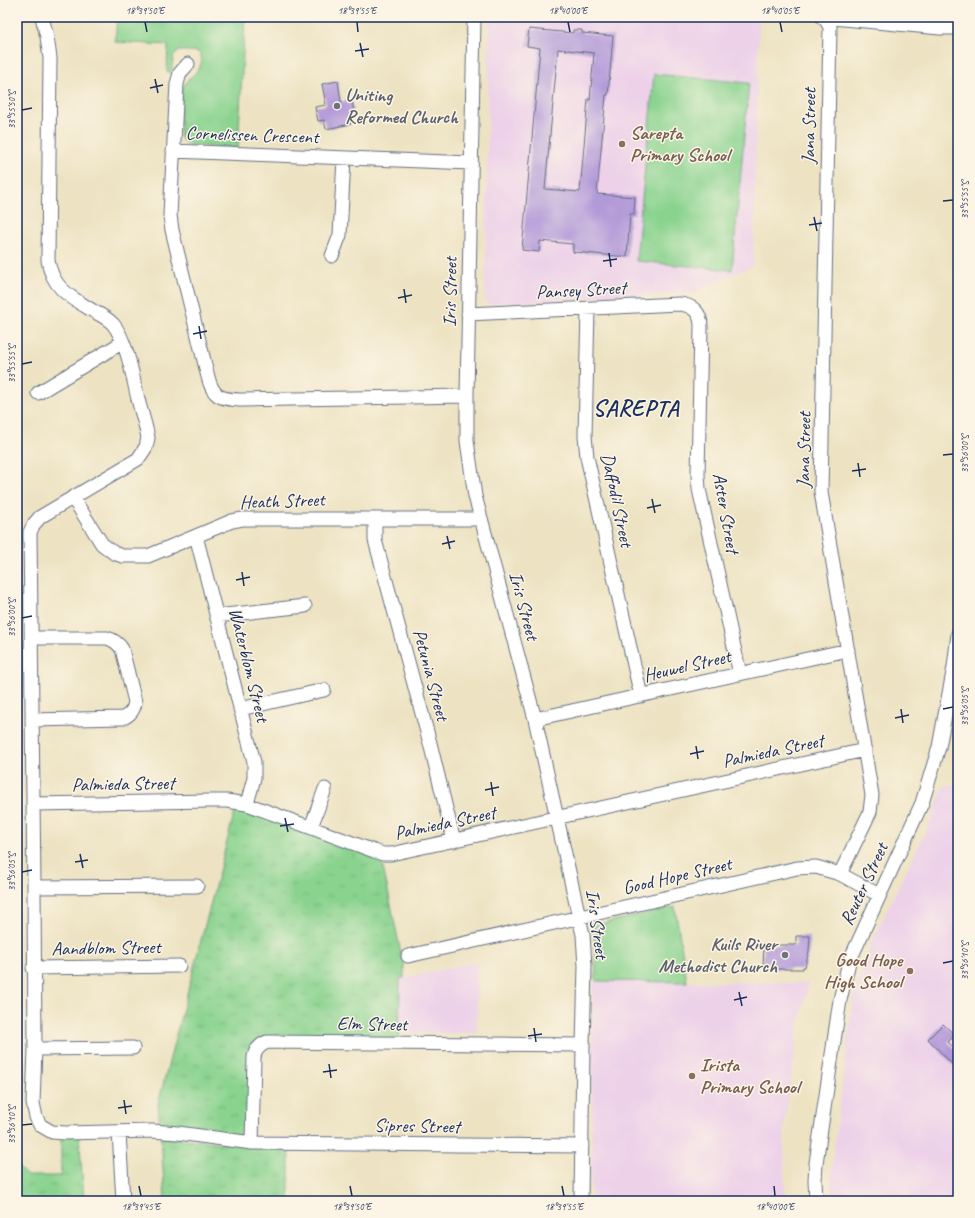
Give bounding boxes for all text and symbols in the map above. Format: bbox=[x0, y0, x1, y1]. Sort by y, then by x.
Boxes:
text: 18°39'50"E bbox=[126, 4, 166, 17]
text: 18°39'55"E bbox=[338, 4, 378, 17]
text: 18°40'00"E bbox=[549, 4, 589, 17]
text: 18°40'05"E bbox=[761, 4, 801, 17]
place label: Uniting Reformed Church bbox=[345, 83, 459, 129]
street label: Jana Street bbox=[796, 86, 822, 165]
text: 33°55'50"S bbox=[5, 89, 18, 129]
marker: Uniting Reformed Church bbox=[332, 101, 342, 111]
street label: Cornelissen Crescent bbox=[185, 121, 321, 149]
place label: Sarepta Primary School bbox=[630, 121, 733, 167]
marker: Sarepta Primary School bbox=[617, 139, 627, 149]
text: 33°55'55"S bbox=[958, 179, 971, 219]
street label: Iris Street bbox=[437, 255, 463, 327]
street label: Pansey Street bbox=[535, 276, 629, 304]
text: 33°55'55"S bbox=[5, 343, 18, 383]
district label: SAREPTA bbox=[593, 394, 680, 423]
street label: Jana Street bbox=[791, 410, 817, 489]
text: 33°56'00"S bbox=[958, 433, 971, 473]
street label: Daffodil Street bbox=[595, 451, 639, 551]
street label: Aster Street bbox=[707, 471, 745, 558]
street label: Heath Street bbox=[239, 487, 327, 514]
street label: Iris Street bbox=[503, 569, 545, 645]
text: 33°56'00"S bbox=[5, 597, 18, 637]
street label: Waterblom Street bbox=[223, 605, 275, 726]
street label: Petunia Street bbox=[407, 627, 455, 725]
street label: Heuwel Street bbox=[641, 644, 735, 688]
text: 33°56'05"S bbox=[958, 686, 971, 726]
street label: Palmieda Street bbox=[720, 728, 828, 773]
street label: Palmieda Street bbox=[71, 771, 177, 797]
street label: Palmieda Street bbox=[392, 800, 500, 845]
street label: Reuter Street bbox=[835, 837, 894, 929]
text: 33°56'05"S bbox=[5, 851, 18, 891]
street label: Good Hope Street bbox=[620, 851, 735, 900]
street label: Iris Street bbox=[580, 888, 614, 962]
place label: Kuils River Methodist Church bbox=[659, 932, 779, 978]
street label: Aandblom Street bbox=[51, 935, 163, 961]
text: 33°56'10"S bbox=[958, 940, 971, 980]
place label: Good Hope High School bbox=[824, 948, 906, 994]
marker: Kuils River Methodist Church bbox=[780, 950, 790, 960]
marker: Good Hope High School bbox=[905, 966, 915, 976]
street label: Elm Street bbox=[337, 1011, 409, 1037]
place label: Irista Primary School bbox=[700, 1053, 803, 1099]
marker: Irista Primary School bbox=[687, 1071, 697, 1081]
text: 33°56'10"S bbox=[5, 1104, 18, 1144]
street label: Sipres Street bbox=[374, 1113, 463, 1139]
text: 18°39'45"E bbox=[122, 1200, 162, 1213]
text: 18°39'50"E bbox=[333, 1200, 373, 1213]
text: 18°39'55"E bbox=[545, 1200, 585, 1213]
text: 18°40'00"E bbox=[756, 1200, 796, 1213]

